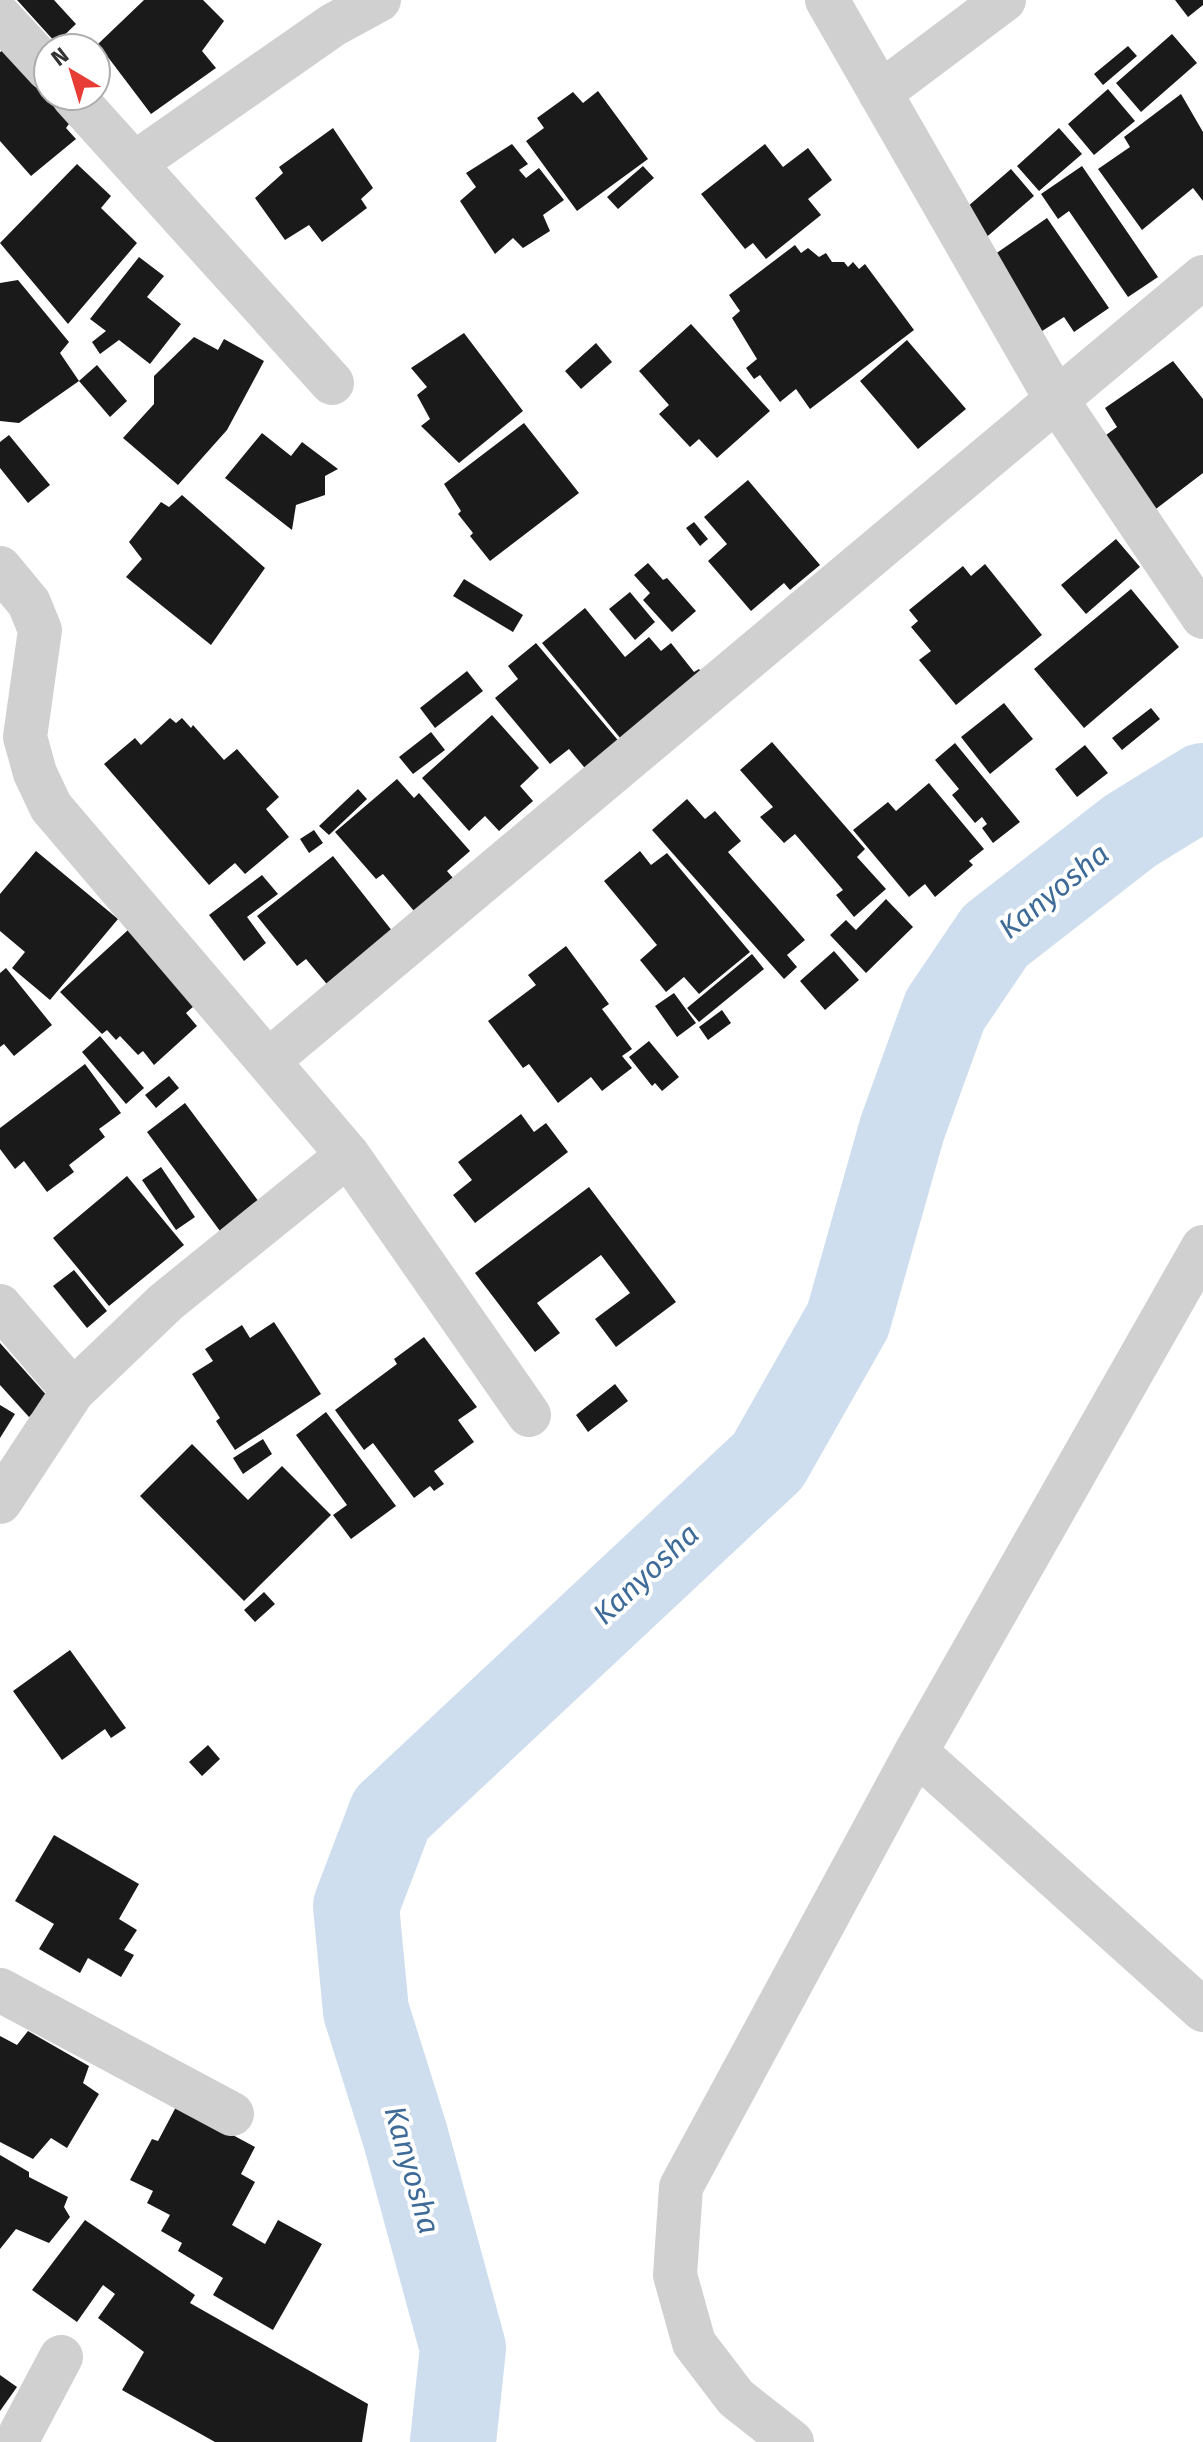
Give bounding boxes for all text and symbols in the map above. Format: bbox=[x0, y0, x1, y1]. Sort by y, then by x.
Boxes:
north arrow bbox=[32, 32, 112, 112]
text: N bbox=[46, 42, 74, 72]
water label: Kanyosha bbox=[992, 836, 1116, 946]
water label: Kanyosha bbox=[586, 1516, 706, 1632]
water label: Kanyosha bbox=[377, 2102, 447, 2238]

